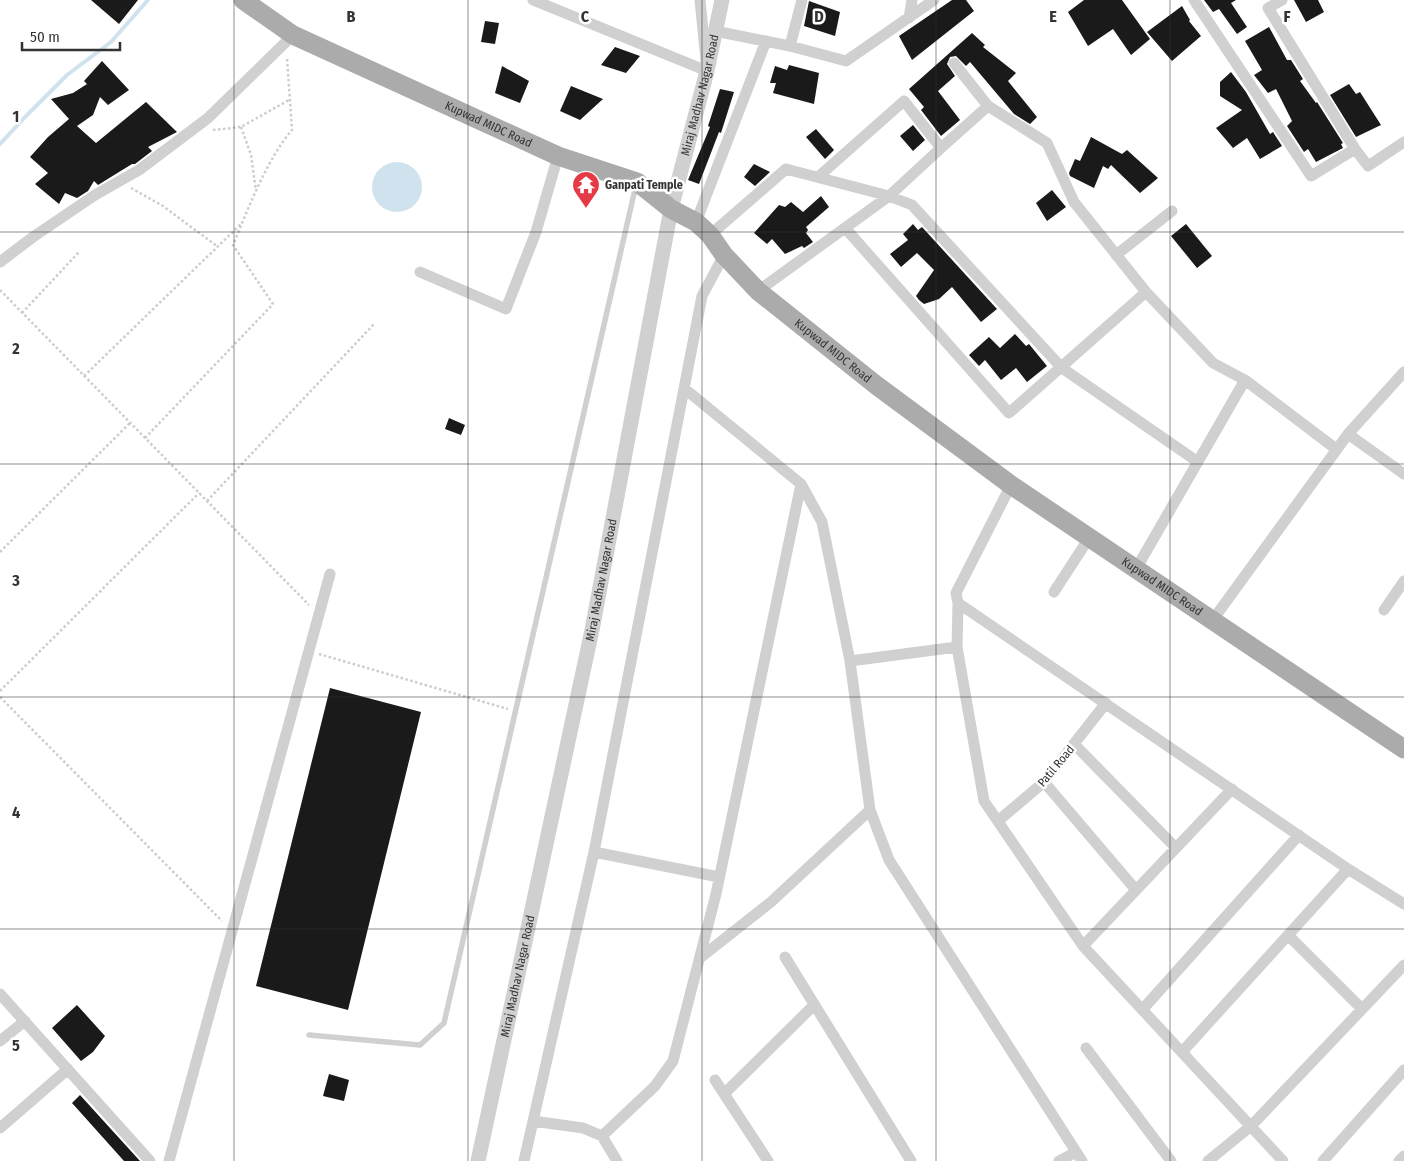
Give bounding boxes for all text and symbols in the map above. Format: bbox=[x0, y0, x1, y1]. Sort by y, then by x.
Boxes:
text: B bbox=[347, 7, 356, 26]
text: C bbox=[581, 7, 590, 26]
text: D bbox=[814, 7, 824, 26]
text: E bbox=[1049, 7, 1057, 26]
text: F bbox=[1283, 7, 1291, 26]
scale bar bbox=[22, 20, 120, 52]
text: 50 m bbox=[30, 28, 60, 46]
street label: Miraj Madhav Nagar Road bbox=[678, 33, 722, 157]
street label: Kupwad MIDC Road bbox=[443, 98, 534, 150]
text: 1 bbox=[13, 107, 19, 126]
temple icon: Ganpati Temple bbox=[571, 170, 601, 209]
place label: Ganpati Temple bbox=[605, 178, 683, 192]
street label: Kupwad MIDC Road bbox=[792, 316, 874, 386]
text: 2 bbox=[11, 339, 20, 358]
street label: Miraj Madhav Nagar Road bbox=[583, 518, 620, 643]
street label: Kupwad MIDC Road bbox=[1119, 554, 1205, 619]
text: 3 bbox=[11, 571, 20, 590]
street label: Patil Road bbox=[1035, 743, 1077, 789]
text: 4 bbox=[12, 803, 20, 822]
street label: Miraj Madhav Nagar Road bbox=[498, 914, 538, 1039]
text: 5 bbox=[12, 1036, 20, 1055]

